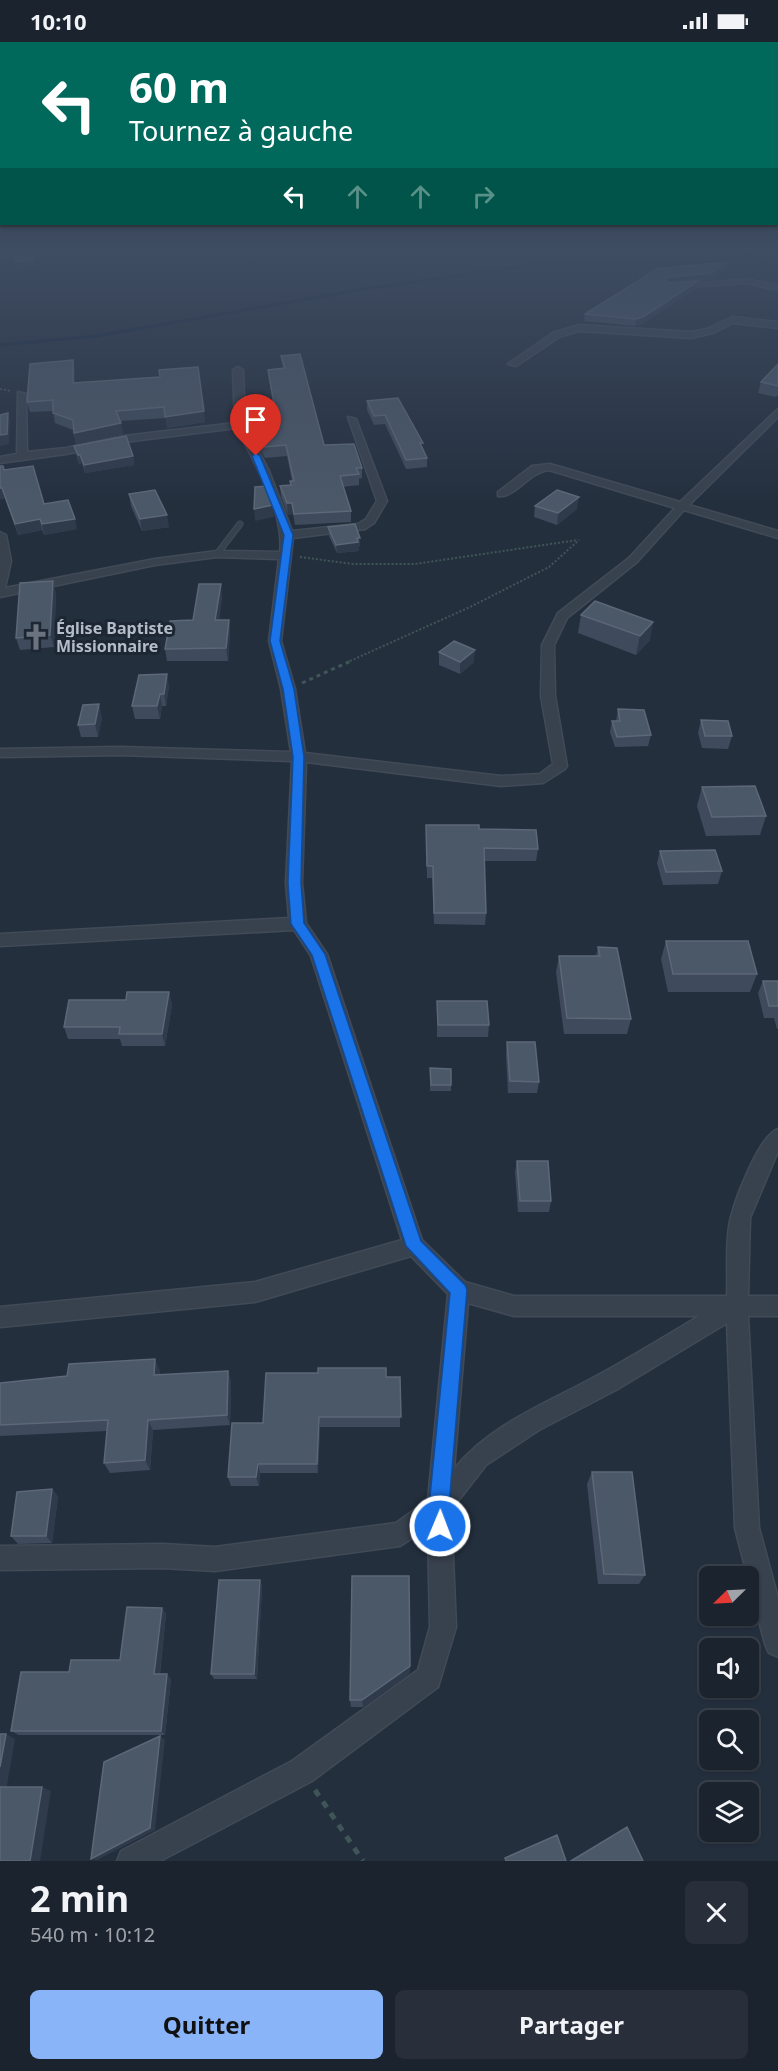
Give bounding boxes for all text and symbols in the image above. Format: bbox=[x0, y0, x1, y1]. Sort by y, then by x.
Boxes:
text: 10:10 bbox=[30, 6, 87, 36]
text: 60 m bbox=[129, 58, 229, 115]
icon: left bbox=[30, 66, 108, 144]
text: Tournez à gauche bbox=[129, 112, 353, 149]
icon: left bbox=[278, 180, 311, 213]
icon: ahead bbox=[341, 180, 374, 213]
icon: ahead bbox=[404, 180, 437, 213]
icon: right bbox=[467, 180, 500, 213]
pin bbox=[230, 394, 281, 456]
icon: arrive bbox=[239, 403, 272, 436]
place label: Église Baptiste Missionnaire bbox=[56, 617, 173, 657]
church icon: Église Baptiste Missionnaire bbox=[21, 622, 51, 652]
position arrow bbox=[408, 1494, 472, 1558]
north arrow bbox=[699, 1566, 759, 1626]
map controls bbox=[699, 1566, 759, 1842]
button: sound bbox=[699, 1638, 759, 1698]
button: search bbox=[699, 1710, 759, 1770]
button: layers bbox=[699, 1782, 759, 1842]
text: 2 min bbox=[30, 1874, 129, 1923]
button: close bbox=[685, 1881, 748, 1944]
text: 540 m · 10:12 bbox=[30, 1921, 155, 1948]
button: Quitter bbox=[30, 1990, 383, 2059]
button: Partager bbox=[395, 1990, 748, 2059]

